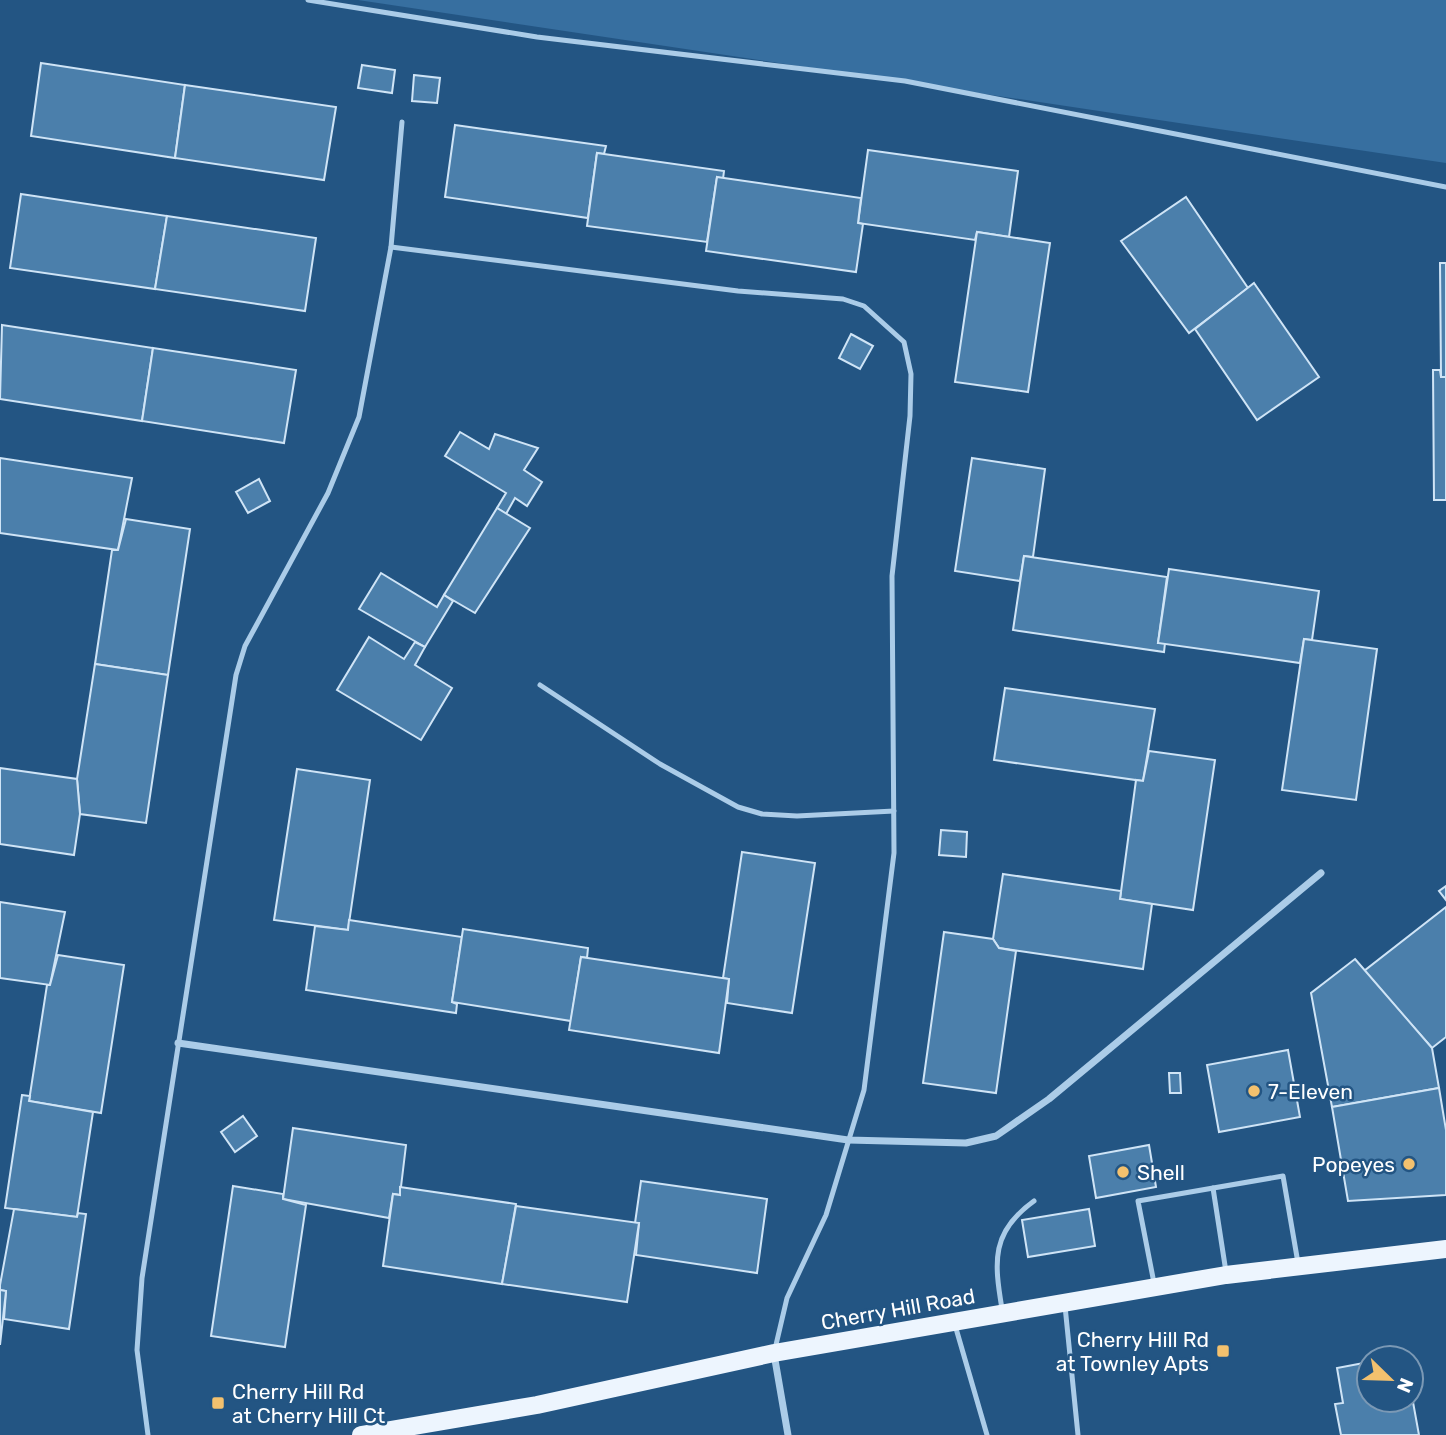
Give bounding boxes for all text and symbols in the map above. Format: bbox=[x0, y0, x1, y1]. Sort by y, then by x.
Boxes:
place label: 7-Eleven bbox=[1268, 1079, 1353, 1104]
marker: 7-Eleven bbox=[1246, 1083, 1262, 1099]
place label: Popeyes bbox=[1312, 1152, 1395, 1177]
marker: Popeyes bbox=[1401, 1156, 1417, 1172]
place label: Shell bbox=[1137, 1160, 1185, 1185]
marker: Shell bbox=[1115, 1164, 1131, 1180]
street label: Cherry Hill Road bbox=[819, 1283, 977, 1335]
place label: Cherry Hill Rd at Townley Apts bbox=[1056, 1327, 1209, 1376]
marker: Cherry Hill Rd at Townley Apts bbox=[1215, 1343, 1231, 1359]
north arrow bbox=[1355, 1344, 1425, 1414]
text: N bbox=[1392, 1375, 1418, 1396]
place label: Cherry Hill Rd at Cherry Hill Ct bbox=[232, 1379, 385, 1428]
marker: Cherry Hill Rd at Cherry Hill Ct bbox=[210, 1395, 226, 1411]

